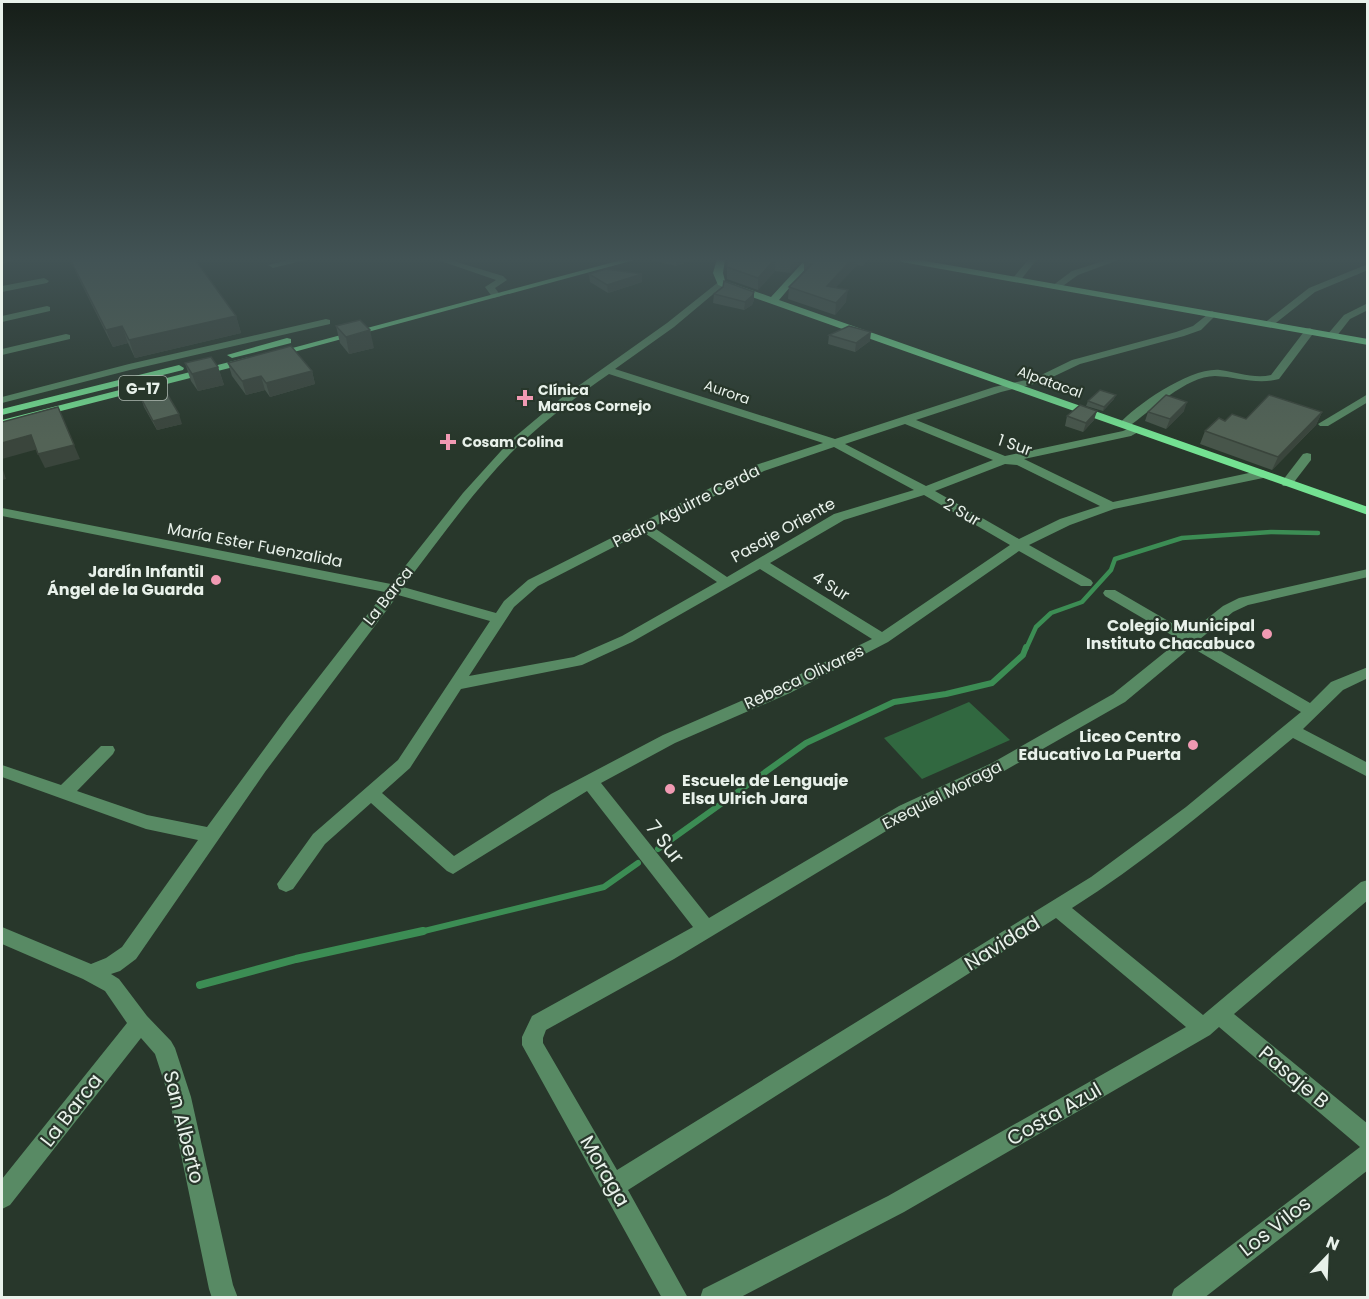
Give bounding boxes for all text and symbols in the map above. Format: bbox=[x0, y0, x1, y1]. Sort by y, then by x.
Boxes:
street label: Alpatacal bbox=[1015, 361, 1085, 403]
street label: Aurora bbox=[701, 375, 753, 409]
road number: G-17 bbox=[119, 376, 167, 400]
place label: Clínica Marcos Cornejo bbox=[538, 380, 651, 416]
marker: Clínica Marcos Cornejo bbox=[516, 389, 534, 407]
street label: 1 Sur bbox=[995, 428, 1035, 462]
place label: Cosam Colina bbox=[462, 432, 564, 452]
marker: Cosam Colina bbox=[439, 433, 457, 451]
street label: Pedro Aguirre Cerda bbox=[608, 459, 764, 553]
street label: Pasaje Oriente bbox=[727, 492, 839, 568]
street label: 2 Sur bbox=[939, 492, 985, 532]
street label: María Ester Fuenzalida bbox=[165, 517, 345, 573]
place label: Jardín Infantil Ángel de la Guarda bbox=[47, 560, 204, 601]
street label: La Barca bbox=[358, 562, 418, 630]
street label: 4 Sur bbox=[808, 566, 854, 606]
marker: Jardín Infantil Ángel de la Guarda bbox=[209, 573, 223, 587]
place label: Colegio Municipal Instituto Chacabuco bbox=[1086, 614, 1255, 655]
marker: Colegio Municipal Instituto Chacabuco bbox=[1260, 627, 1274, 641]
street label: Rebeca Olivares bbox=[740, 639, 868, 715]
place label: Liceo Centro Educativo La Puerta bbox=[1019, 725, 1181, 766]
marker: Liceo Centro Educativo La Puerta bbox=[1186, 738, 1200, 752]
street label: Exequiel Moraga bbox=[878, 755, 1006, 835]
place label: Escuela de Lenguaje Elsa Ulrich Jara bbox=[682, 769, 848, 810]
marker: Escuela de Lenguaje Elsa Ulrich Jara bbox=[663, 782, 677, 796]
street label: 7 Sur bbox=[639, 814, 691, 870]
street label: Navidad bbox=[959, 909, 1045, 977]
street label: Pasaje B bbox=[1253, 1039, 1335, 1115]
street label: La Barca bbox=[33, 1067, 109, 1153]
street label: San Alberto bbox=[156, 1068, 212, 1186]
street label: Costa Azul bbox=[1001, 1076, 1107, 1152]
street label: Moraga bbox=[573, 1130, 637, 1212]
street label: Los Vilos bbox=[1233, 1189, 1317, 1263]
north arrow bbox=[1297, 1227, 1357, 1287]
text: N bbox=[1323, 1231, 1343, 1257]

